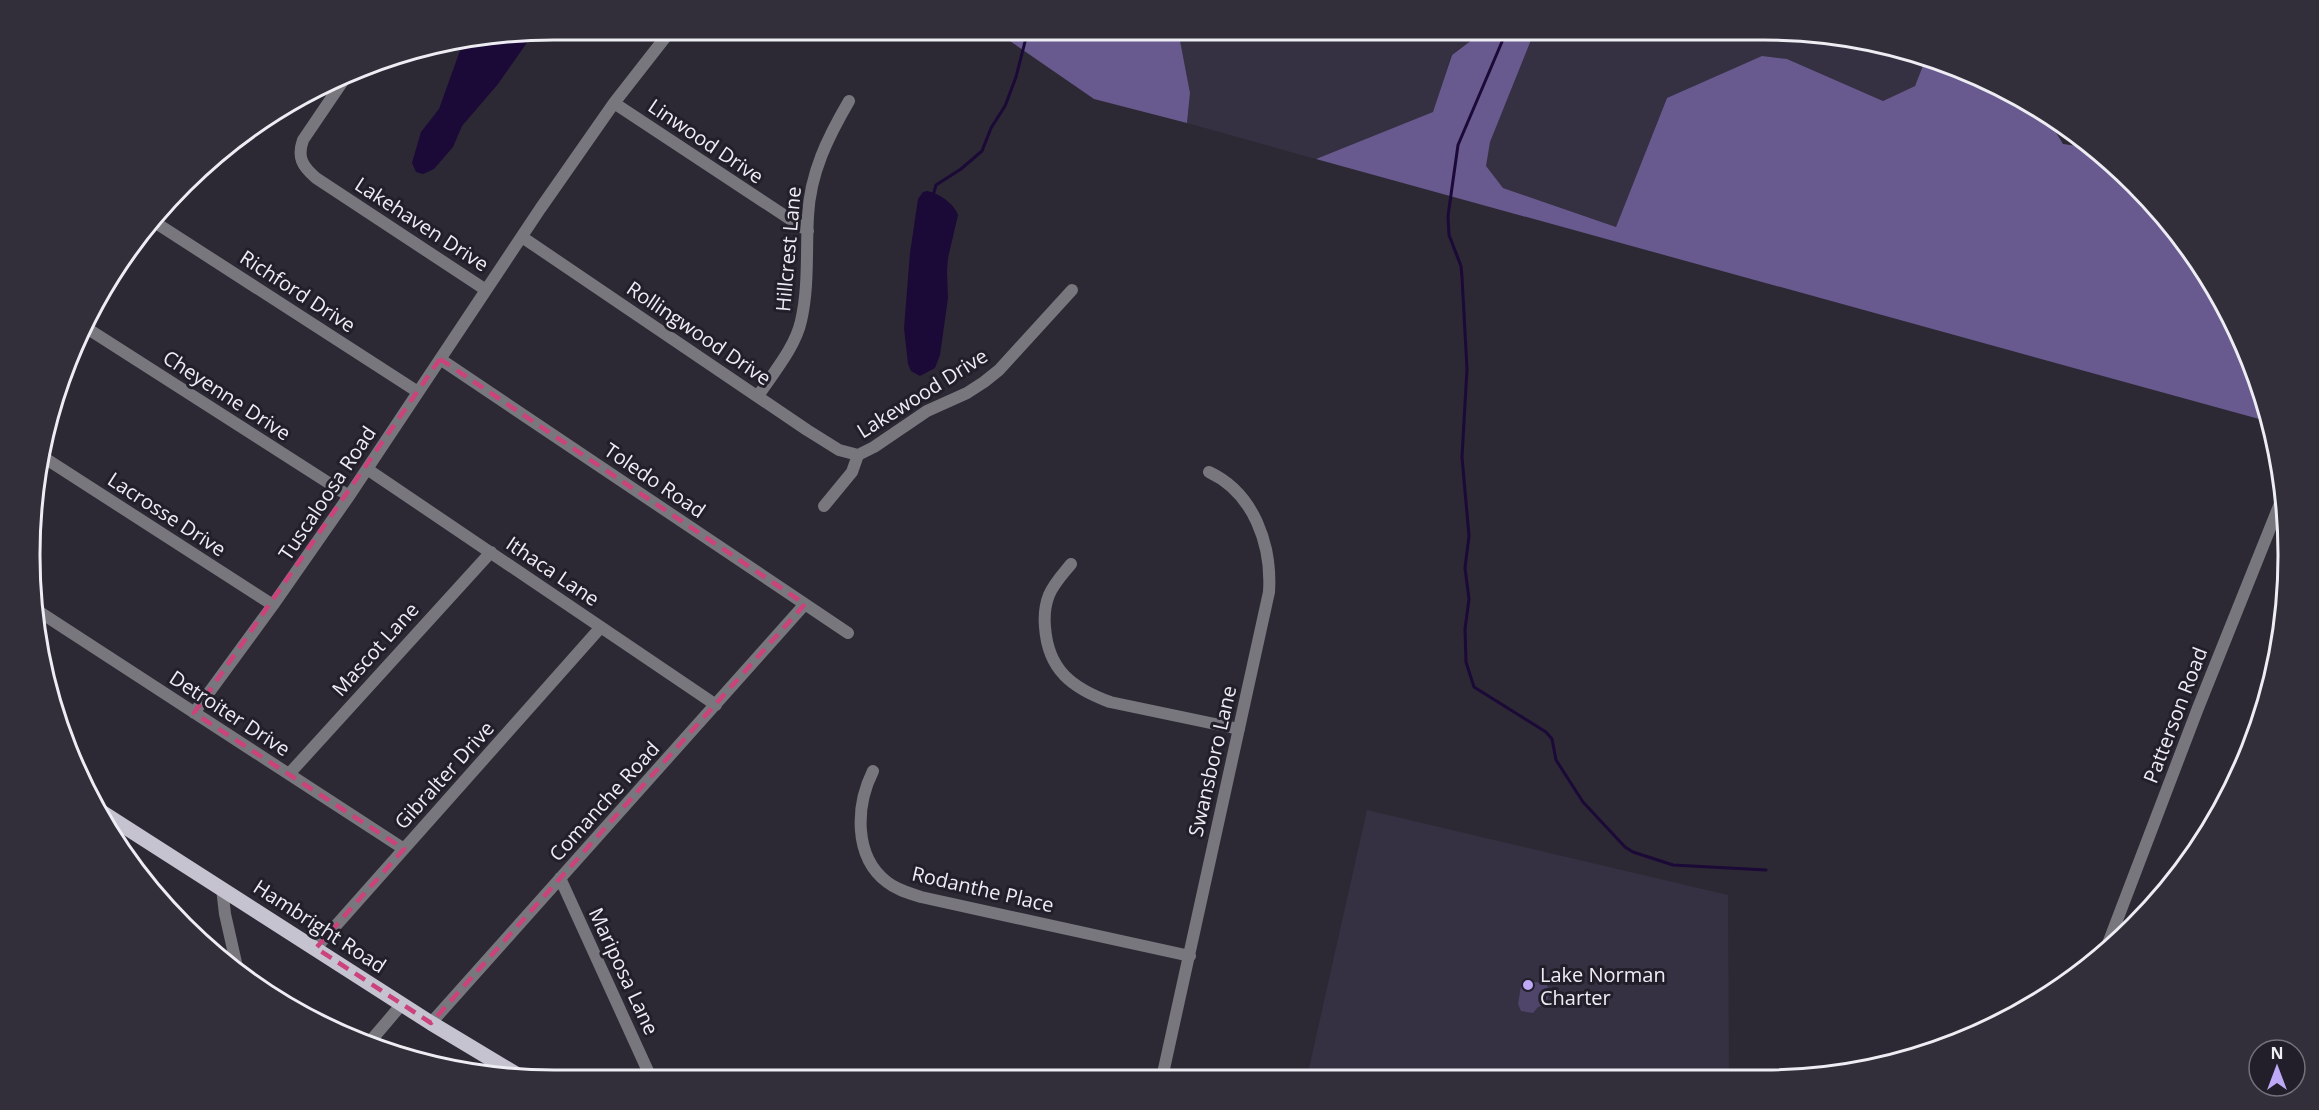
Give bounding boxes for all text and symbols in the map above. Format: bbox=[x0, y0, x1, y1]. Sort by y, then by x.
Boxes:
street label: Linwood Drive bbox=[643, 92, 769, 190]
street label: Lakehaven Drive bbox=[350, 171, 494, 277]
street label: Hillcrest Lane bbox=[769, 185, 807, 313]
street label: Richford Drive bbox=[235, 244, 361, 338]
street label: Rollingwood Drive bbox=[622, 275, 776, 391]
street label: Lakewood Drive bbox=[852, 342, 992, 444]
street label: Cheyenne Drive bbox=[158, 344, 296, 446]
street label: Tuscaloosa Road bbox=[272, 421, 382, 565]
street label: Toledo Road bbox=[599, 436, 711, 524]
street label: Lacrosse Drive bbox=[103, 466, 231, 562]
street label: Ithaca Lane bbox=[501, 530, 605, 612]
street label: Mascot Lane bbox=[326, 596, 424, 702]
street label: Patterson Road bbox=[2137, 643, 2213, 787]
street label: Detroiter Drive bbox=[164, 664, 296, 762]
street label: Swansboro Lane bbox=[1182, 683, 1242, 839]
street label: Gibralter Drive bbox=[388, 715, 500, 835]
street label: Comanche Road bbox=[543, 735, 665, 867]
street label: Rodanthe Place bbox=[909, 860, 1057, 918]
street label: Hambright Road bbox=[248, 873, 392, 979]
street label: Mariposa Lane bbox=[583, 903, 665, 1039]
place label: Lake Norman Charter bbox=[1540, 961, 1666, 1011]
marker: Lake Norman Charter bbox=[1521, 978, 1535, 992]
north arrow bbox=[2247, 1038, 2307, 1098]
text: N bbox=[2270, 1042, 2284, 1064]

